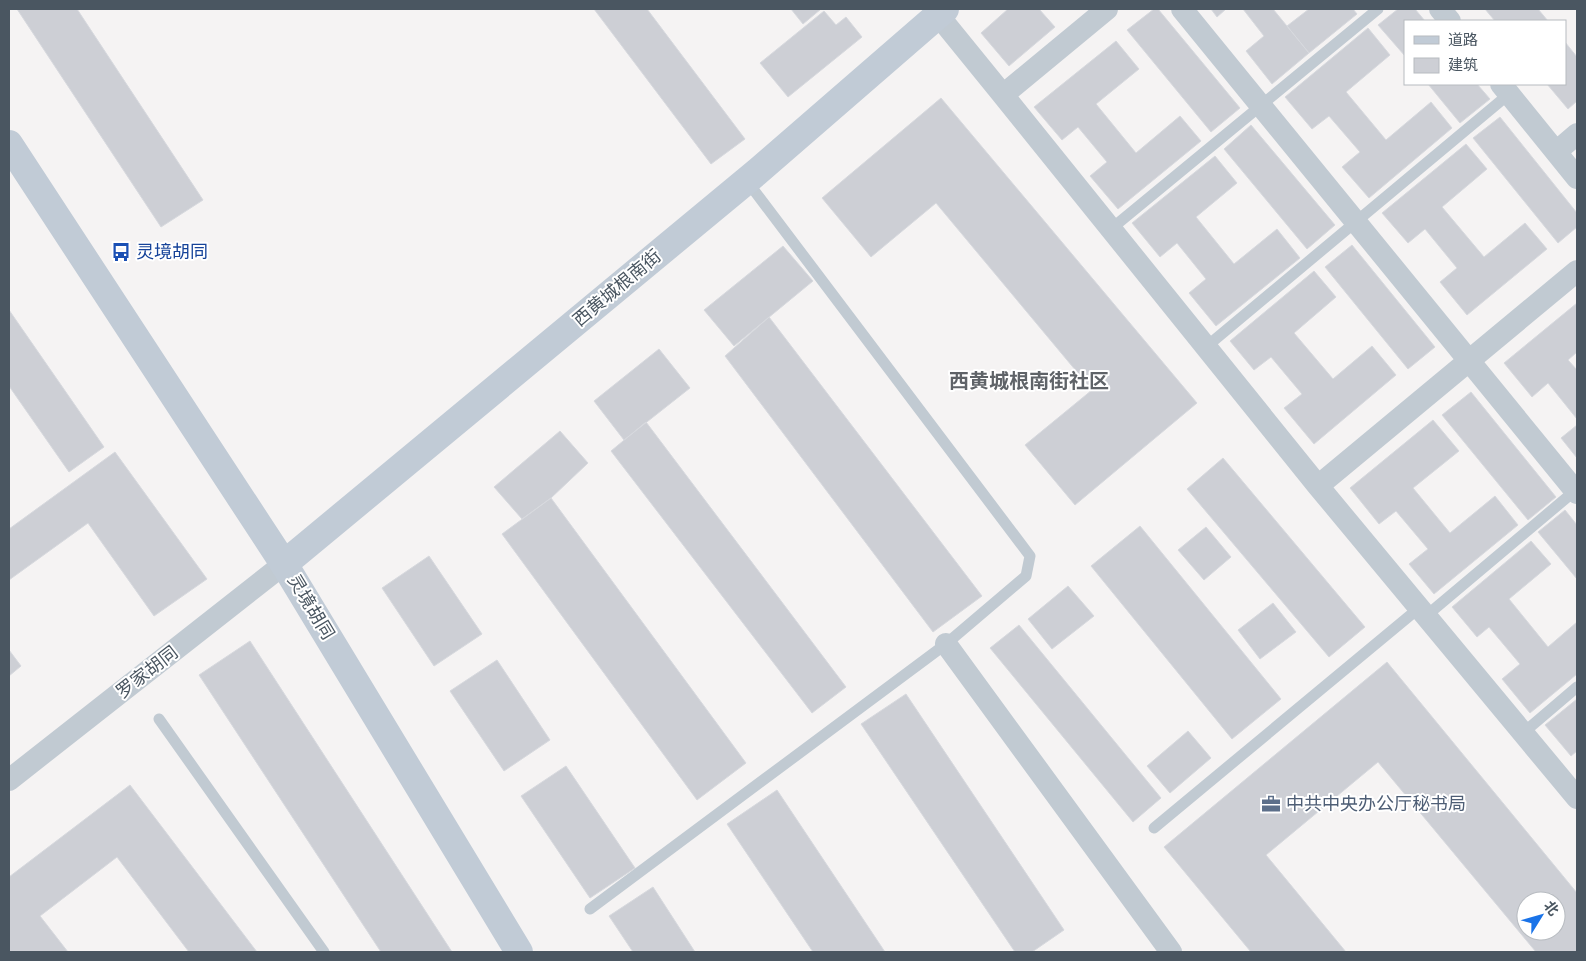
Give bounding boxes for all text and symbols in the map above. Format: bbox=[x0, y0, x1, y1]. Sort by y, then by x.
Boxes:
legend bbox=[1404, 20, 1566, 85]
text: 道路 bbox=[1448, 31, 1478, 49]
text: 建筑 bbox=[1448, 56, 1478, 74]
bus stop icon: 灵境胡同 bbox=[110, 241, 132, 263]
place label: 灵境胡同 bbox=[136, 241, 208, 262]
street label: 西黄城根南街 bbox=[569, 245, 665, 330]
district label: 西黄城根南街社区 bbox=[949, 369, 1109, 393]
street label: 灵境胡同 bbox=[284, 570, 339, 643]
street label: 罗家胡同 bbox=[112, 641, 182, 702]
office icon: 中共中央办公厅秘书局 bbox=[1260, 793, 1282, 815]
place label: 中共中央办公厅秘书局 bbox=[1286, 793, 1466, 814]
north arrow bbox=[1516, 891, 1566, 941]
text: 北 bbox=[1541, 898, 1562, 919]

